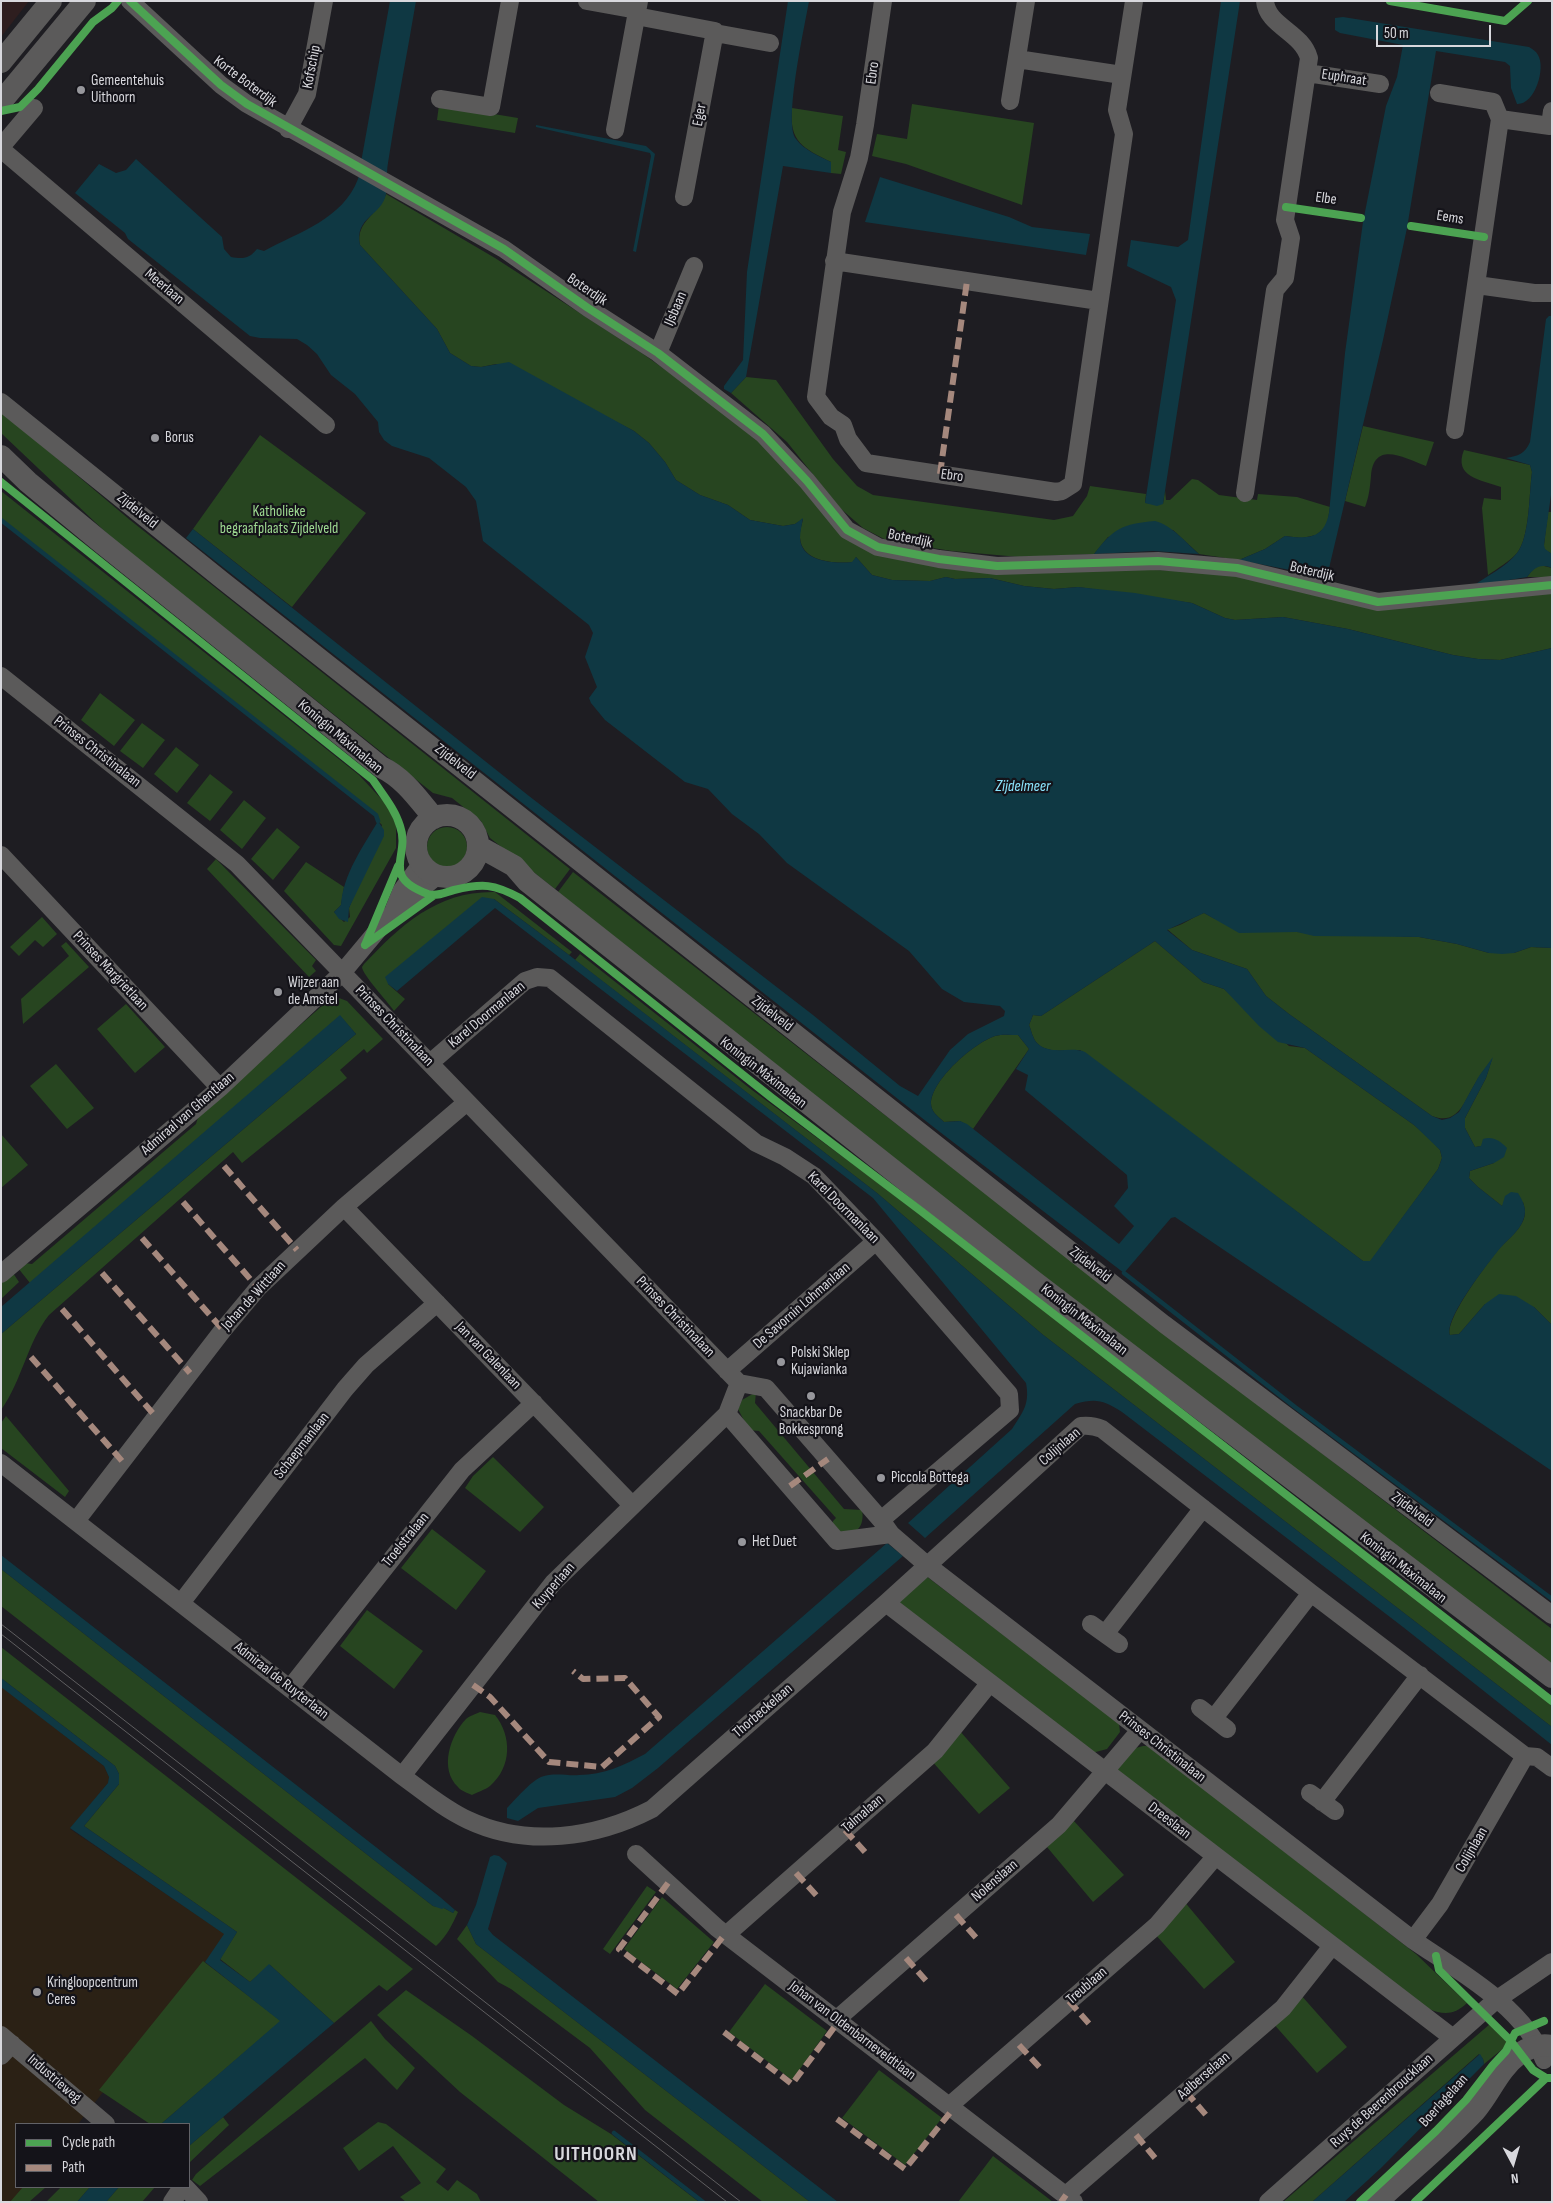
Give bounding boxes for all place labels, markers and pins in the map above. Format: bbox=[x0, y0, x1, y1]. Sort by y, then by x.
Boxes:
place label: Gemeentehuis Uithoorn bbox=[91, 72, 164, 107]
marker: Gemeentehuis Uithoorn bbox=[75, 84, 87, 96]
place label: Borus bbox=[165, 429, 194, 447]
marker: Borus bbox=[149, 432, 161, 444]
place label: Wijzer aan de Amstel bbox=[288, 974, 339, 1009]
marker: Wijzer aan de Amstel bbox=[272, 986, 284, 998]
place label: Polski Sklep Kujawianka bbox=[791, 1344, 850, 1379]
marker: Polski Sklep Kujawianka bbox=[775, 1356, 787, 1368]
marker: Snackbar De Bokkesprong bbox=[805, 1390, 817, 1402]
place label: Snackbar De Bokkesprong bbox=[779, 1404, 843, 1439]
place label: Piccola Bottega bbox=[891, 1469, 969, 1487]
marker: Piccola Bottega bbox=[875, 1472, 887, 1484]
place label: Het Duet bbox=[752, 1533, 797, 1551]
marker: Het Duet bbox=[736, 1536, 748, 1548]
place label: Kringloopcentrum Ceres bbox=[47, 1974, 138, 2009]
marker: Kringloopcentrum Ceres bbox=[31, 1986, 43, 1998]

